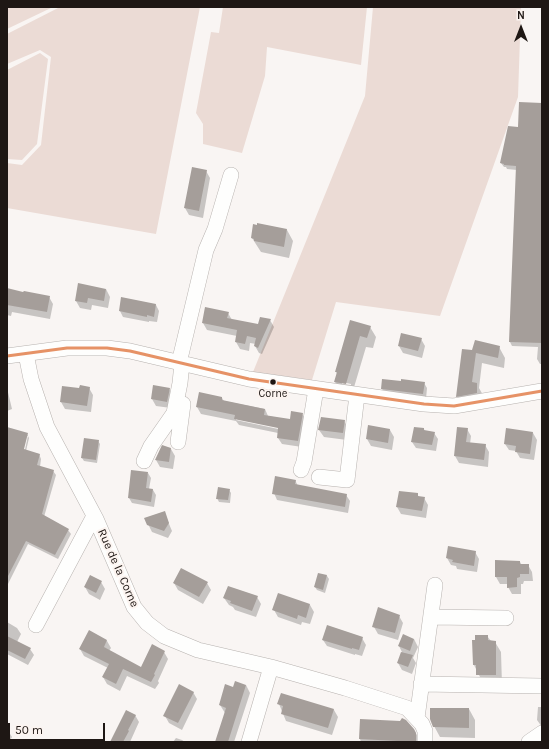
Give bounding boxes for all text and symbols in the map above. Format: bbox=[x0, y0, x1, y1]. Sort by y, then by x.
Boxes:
north arrow bbox=[501, 8, 541, 48]
text: N bbox=[517, 9, 525, 22]
marker: Corne bbox=[268, 377, 278, 387]
place label: Corne bbox=[258, 387, 288, 401]
street label: Rue de la Corne bbox=[94, 527, 142, 609]
scale bar bbox=[10, 715, 107, 741]
text: 50 m bbox=[15, 723, 43, 737]

